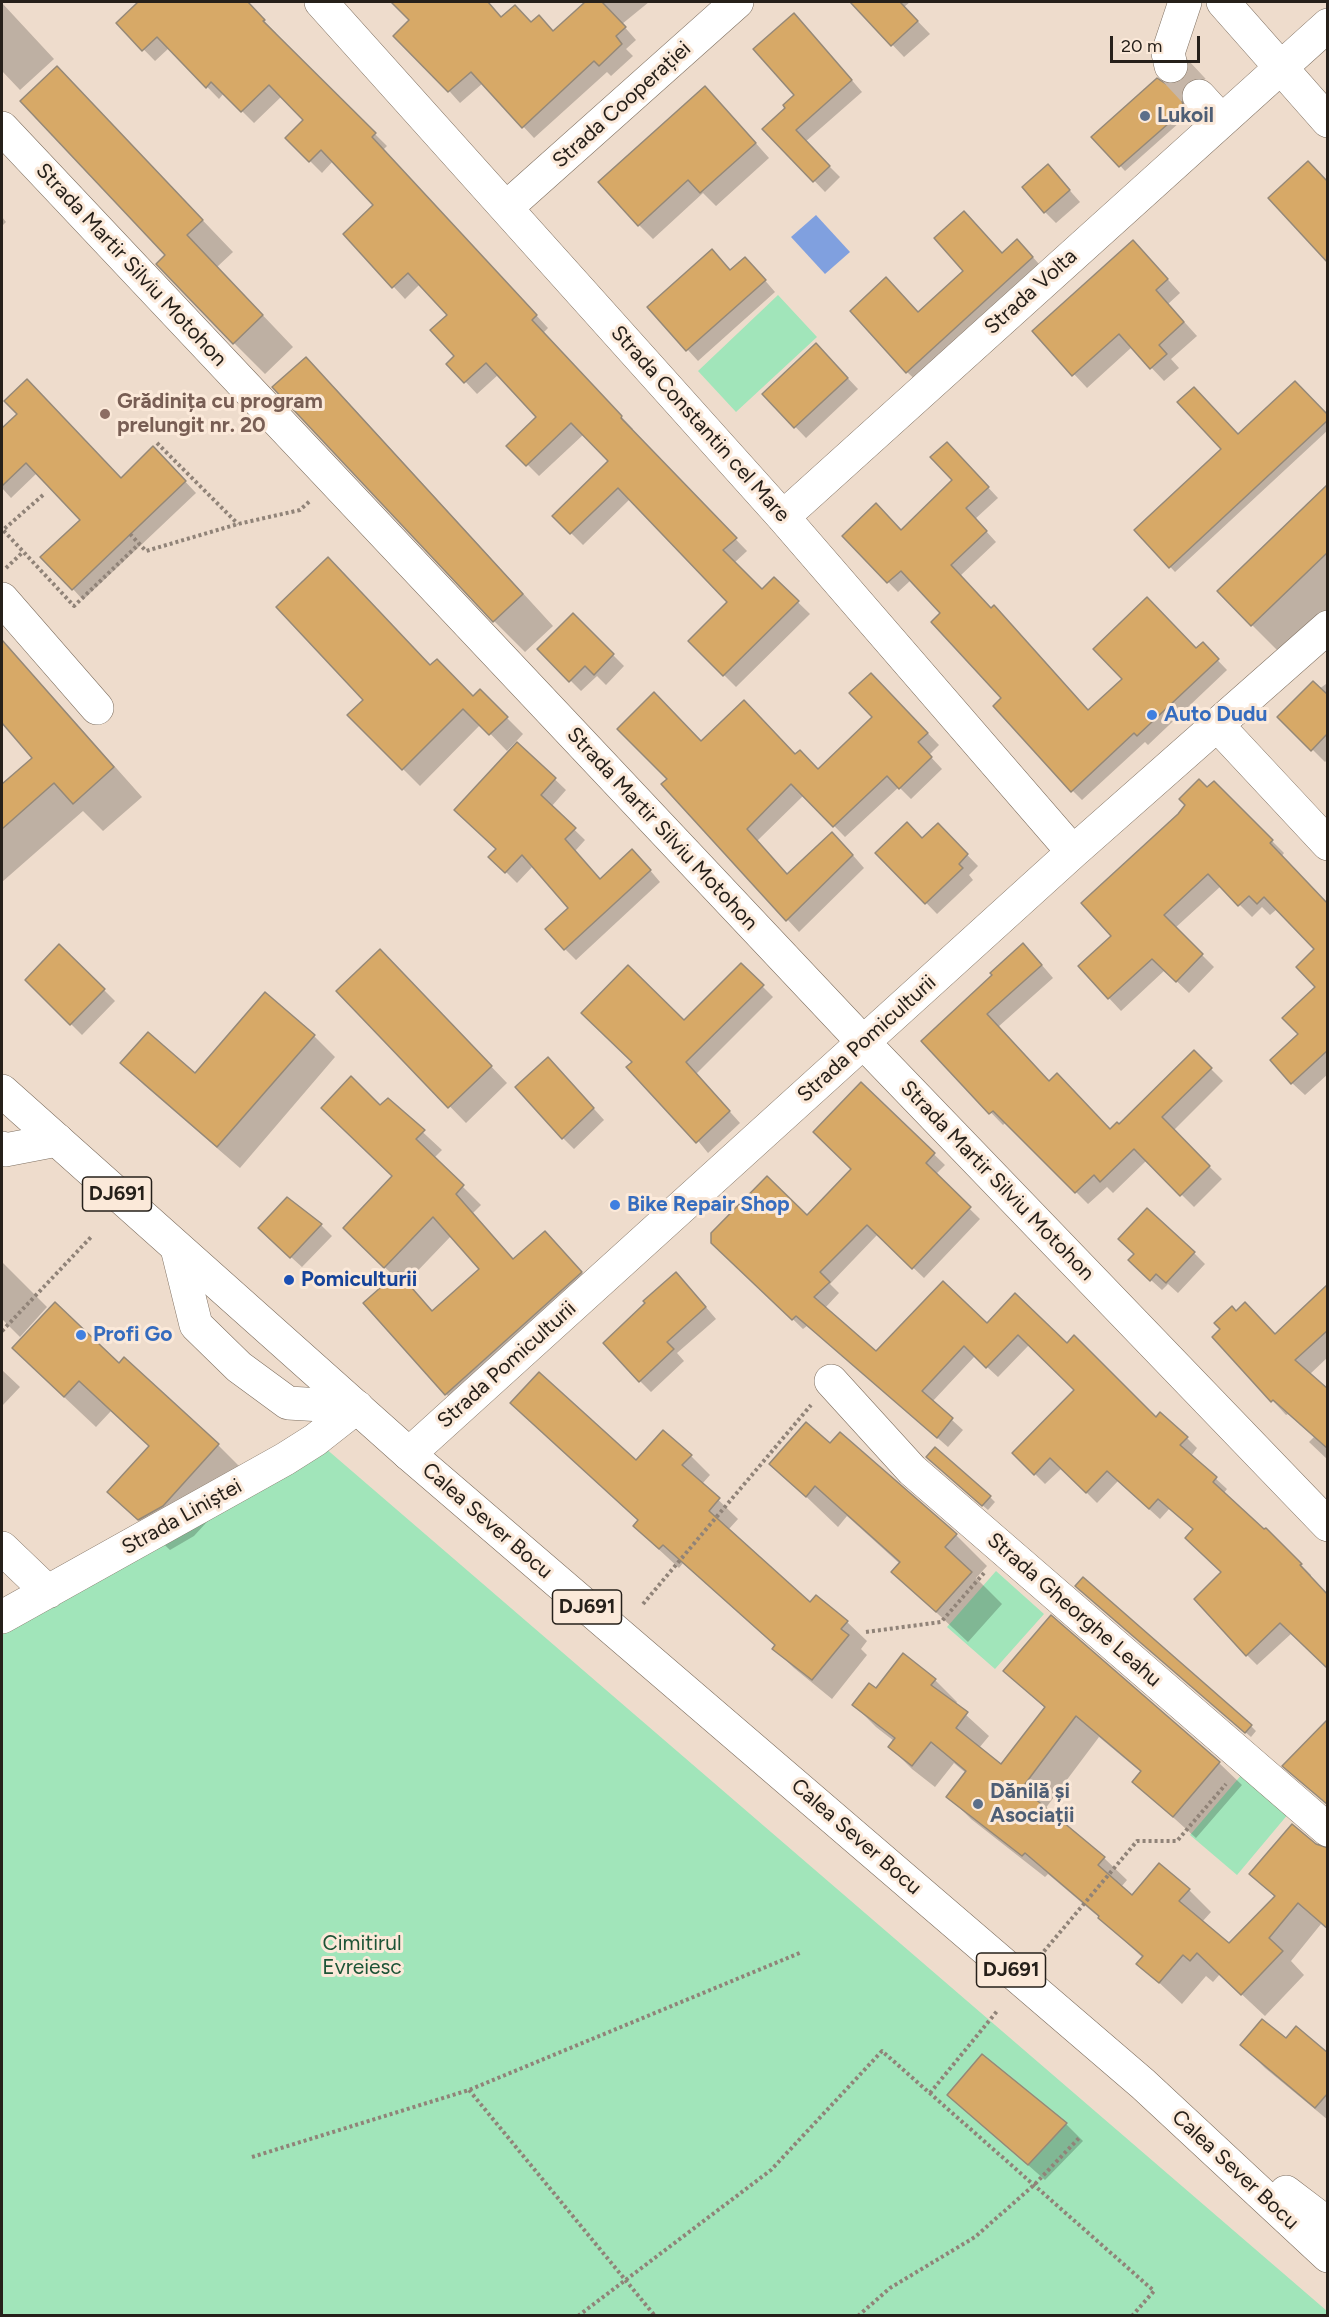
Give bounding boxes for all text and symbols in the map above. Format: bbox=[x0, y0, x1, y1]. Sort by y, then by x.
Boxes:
scale bar bbox=[1113, 24, 1203, 62]
text: 20 m bbox=[1121, 35, 1162, 57]
street label: Strada Cooperației bbox=[548, 36, 696, 174]
place label: Lukoil bbox=[1157, 103, 1214, 129]
marker: Lukoil bbox=[1138, 109, 1152, 123]
street label: Strada Martir Silviu Motohon bbox=[30, 158, 232, 372]
street label: Strada Volta bbox=[979, 244, 1083, 340]
street label: Strada Constantin cel Mare bbox=[605, 321, 795, 527]
place label: Grădinița cu program prelungit nr. 20 bbox=[117, 389, 323, 439]
marker: Grădinița cu program prelungit nr. 20 bbox=[98, 407, 112, 421]
place label: Auto Dudu bbox=[1164, 702, 1267, 728]
marker: Auto Dudu bbox=[1145, 708, 1159, 722]
street label: Strada Martir Silviu Motohon bbox=[561, 722, 763, 936]
street label: Strada Pomiculturii bbox=[792, 970, 942, 1108]
street label: Strada Martir Silviu Motohon bbox=[895, 1076, 1099, 1286]
road number: DJ691 bbox=[82, 1177, 152, 1211]
place label: Bike Repair Shop bbox=[627, 1192, 790, 1218]
marker: Bike Repair Shop bbox=[608, 1198, 622, 1212]
place label: Pomiculturii bbox=[301, 1267, 417, 1293]
marker: Pomiculturii bbox=[282, 1273, 296, 1287]
street label: Strada Pomiculturii bbox=[432, 1296, 582, 1434]
place label: Profi Go bbox=[93, 1322, 172, 1348]
marker: Profi Go bbox=[74, 1328, 88, 1342]
street label: Calea Sever Bocu bbox=[417, 1458, 557, 1584]
street label: Strada Liniștei bbox=[118, 1474, 246, 1560]
street label: Strada Gheorghe Leahu bbox=[982, 1528, 1166, 1692]
road number: DJ691 bbox=[552, 1590, 622, 1624]
street label: Calea Sever Bocu bbox=[786, 1774, 926, 1900]
place label: Dănilă și Asociații bbox=[990, 1779, 1075, 1829]
marker: Dănilă și Asociații bbox=[971, 1797, 985, 1811]
park label: Cimitirul Evreiesc bbox=[322, 1931, 402, 1981]
road number: DJ691 bbox=[976, 1953, 1046, 1987]
street label: Calea Sever Bocu bbox=[1166, 2105, 1304, 2235]

